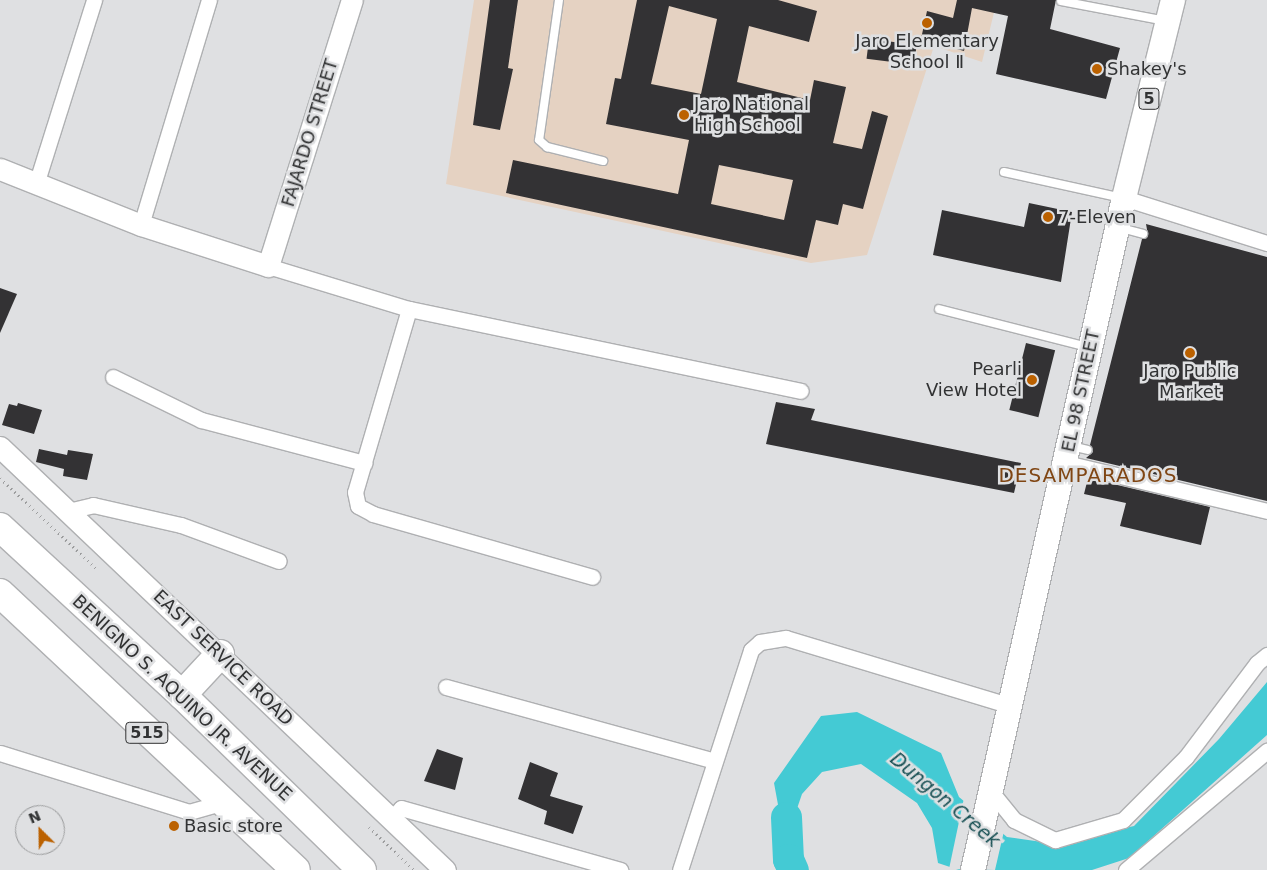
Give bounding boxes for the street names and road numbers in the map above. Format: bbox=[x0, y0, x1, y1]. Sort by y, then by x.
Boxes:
street label: FAJARDO STREET bbox=[277, 57, 343, 209]
road number: 5 bbox=[1138, 86, 1160, 112]
street label: EL 98 STREET bbox=[1058, 328, 1104, 454]
street label: EAST SERVICE ROAD bbox=[149, 586, 297, 730]
street label: BENIGNO S. AQUINO JR. AVENUE bbox=[68, 590, 296, 806]
road number: 515 bbox=[124, 720, 170, 746]

